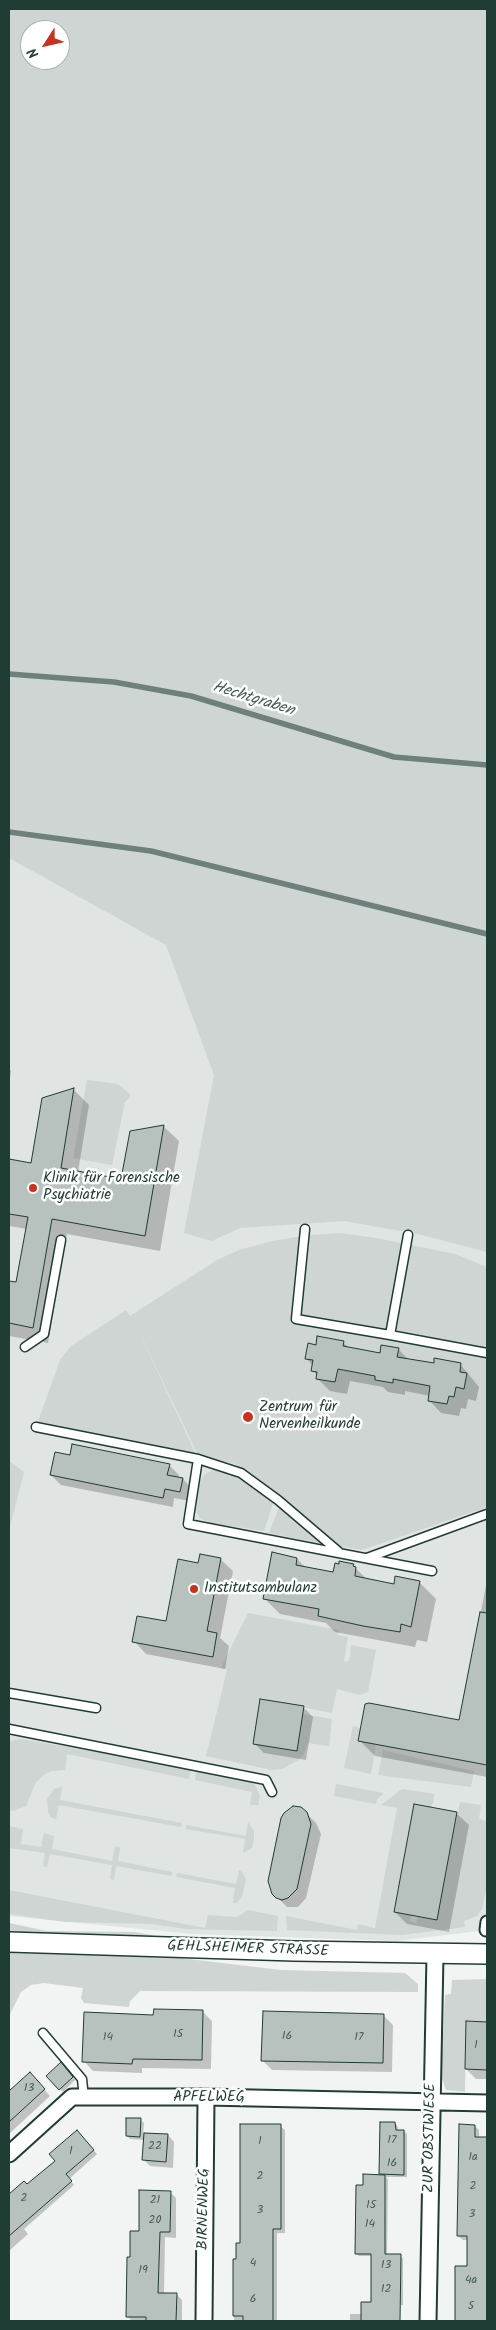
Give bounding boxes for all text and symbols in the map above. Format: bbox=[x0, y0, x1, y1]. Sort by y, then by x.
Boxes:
north arrow bbox=[20, 20, 70, 70]
text: N bbox=[22, 43, 45, 63]
water label: Hechtgraben bbox=[210, 678, 296, 722]
place label: Klinik für Forensische Psychiatrie bbox=[43, 1170, 180, 1205]
marker: Klinik für Forensische Psychiatrie bbox=[27, 1182, 39, 1194]
place label: Zentrum für Nervenheilkunde bbox=[259, 1399, 360, 1434]
marker: Zentrum für Nervenheilkunde bbox=[241, 1410, 255, 1424]
place label: Institutsambulanz bbox=[204, 1580, 317, 1598]
marker: Institutsambulanz bbox=[188, 1583, 200, 1595]
street label: GEHLSHEIMER STRASSE bbox=[167, 1938, 329, 1962]
house number: 15 bbox=[173, 2028, 183, 2042]
house number: 16 bbox=[282, 2030, 292, 2044]
house number: 14 bbox=[103, 2031, 113, 2045]
house number: 17 bbox=[354, 2031, 364, 2045]
house number: 1 bbox=[474, 2039, 478, 2053]
house number: 13 bbox=[24, 2082, 34, 2096]
street label: ZUR OBSTWIESE bbox=[421, 2083, 441, 2193]
street label: APFELWEG bbox=[173, 2089, 245, 2107]
house number: 17 bbox=[387, 2134, 397, 2148]
house number: 1 bbox=[258, 2135, 262, 2149]
house number: 22 bbox=[148, 2140, 162, 2154]
house number: 1 bbox=[69, 2145, 73, 2159]
house number: 1a bbox=[468, 2151, 478, 2165]
house number: 16 bbox=[387, 2157, 397, 2171]
street label: BIRNENWEG bbox=[195, 2168, 215, 2250]
house number: 2 bbox=[257, 2170, 263, 2184]
house number: 2 bbox=[470, 2180, 476, 2194]
house number: 2 bbox=[21, 2192, 27, 2206]
house number: 21 bbox=[150, 2194, 160, 2208]
house number: 15 bbox=[366, 2199, 376, 2213]
house number: 3 bbox=[257, 2204, 263, 2218]
house number: 3 bbox=[469, 2208, 475, 2222]
house number: 20 bbox=[149, 2214, 161, 2228]
house number: 14 bbox=[365, 2218, 375, 2232]
house number: 4 bbox=[250, 2257, 256, 2271]
house number: 13 bbox=[381, 2259, 391, 2273]
house number: 19 bbox=[138, 2264, 148, 2278]
house number: 4a bbox=[465, 2274, 477, 2288]
house number: 12 bbox=[381, 2283, 391, 2297]
house number: 6 bbox=[250, 2293, 256, 2307]
house number: 5 bbox=[468, 2300, 474, 2314]

